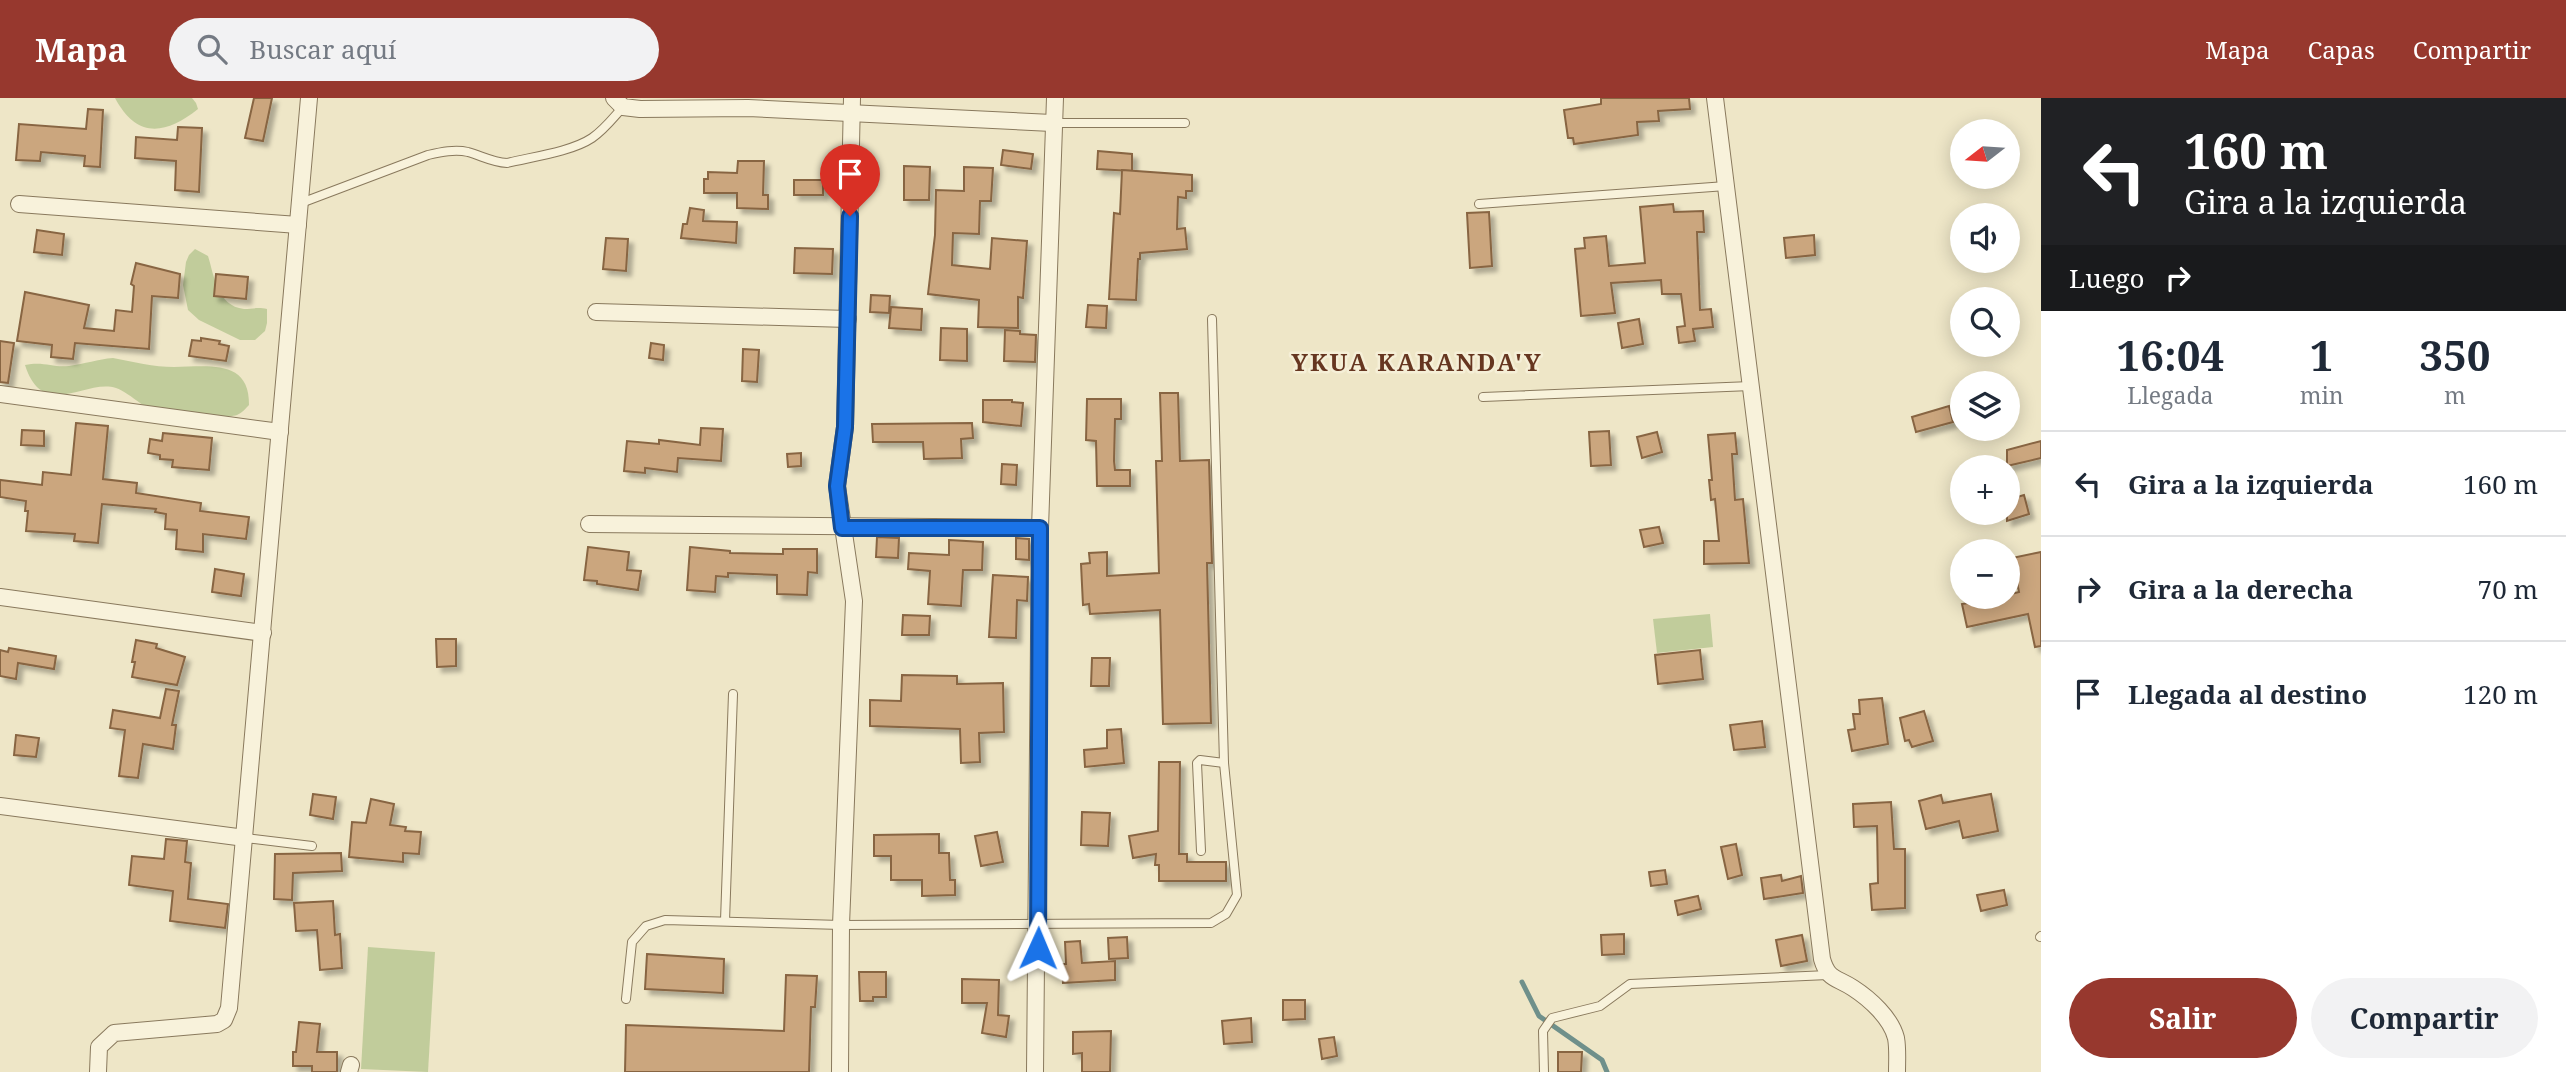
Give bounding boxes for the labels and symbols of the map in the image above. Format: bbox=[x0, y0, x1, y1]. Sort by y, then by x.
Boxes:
north arrow bbox=[1950, 119, 2020, 189]
pin bbox=[820, 144, 880, 216]
district label: YKUA KARANDA'Y bbox=[1291, 345, 1543, 378]
position arrow bbox=[1001, 911, 1075, 985]

